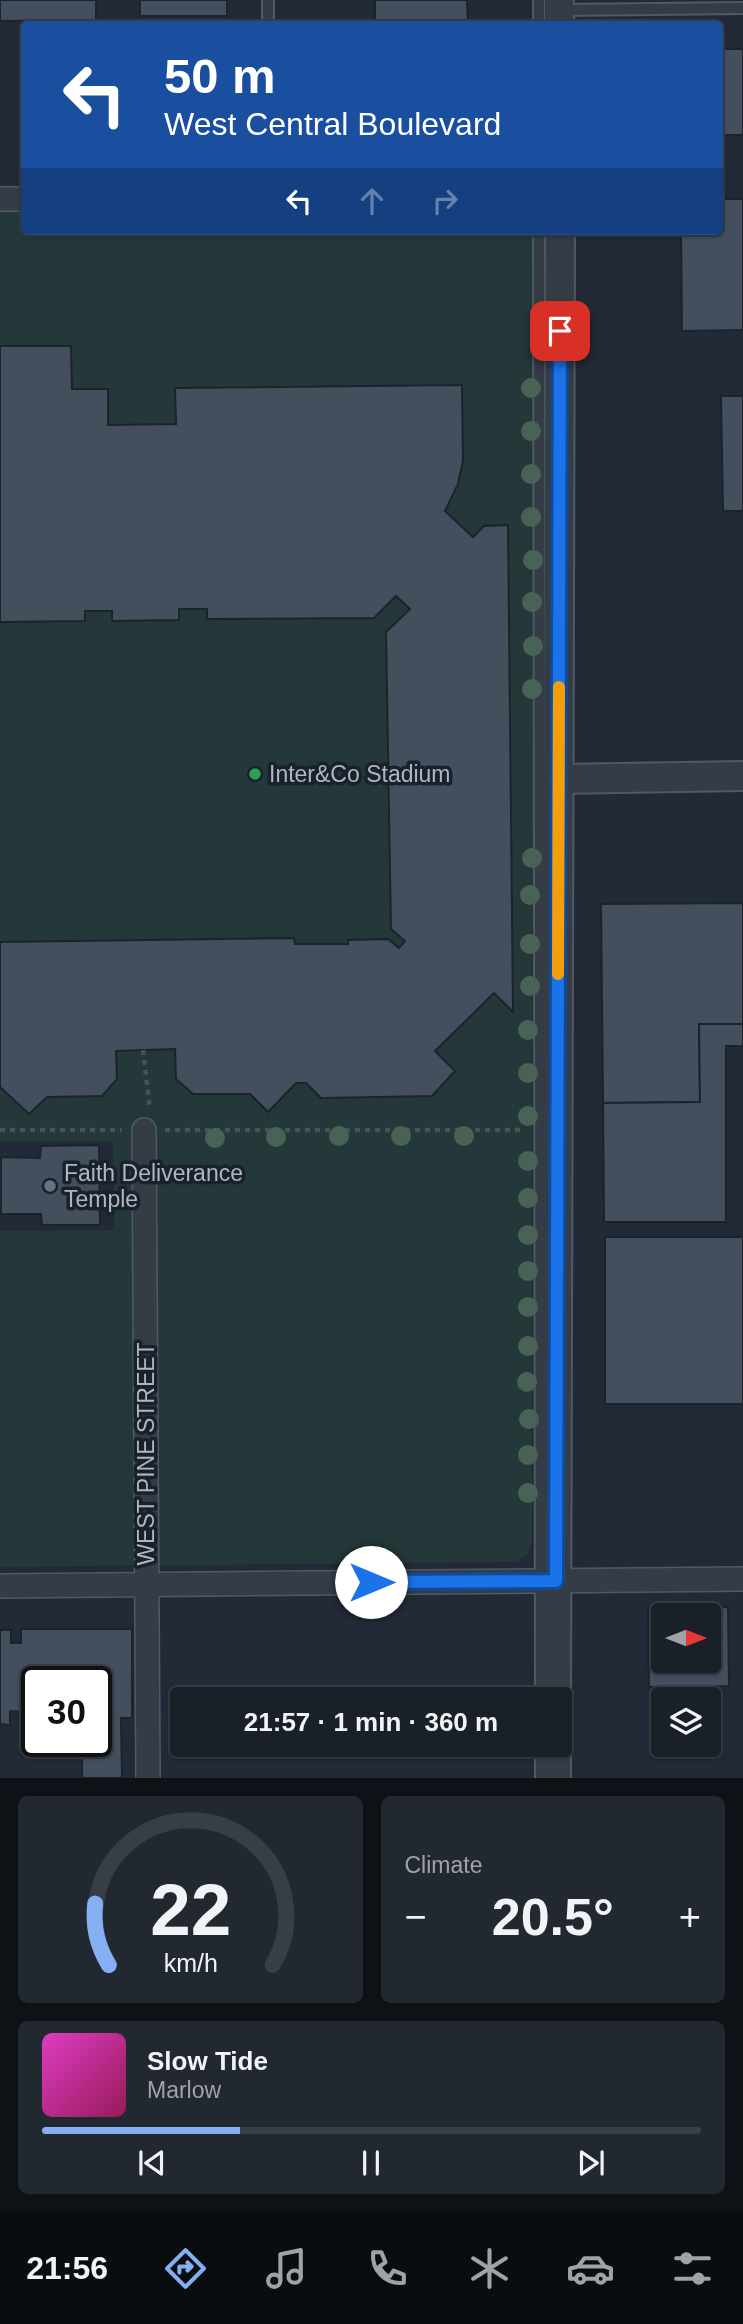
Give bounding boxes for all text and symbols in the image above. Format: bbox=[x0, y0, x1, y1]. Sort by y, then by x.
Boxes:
icon: left bbox=[49, 49, 140, 140]
text: 50 m bbox=[164, 49, 276, 103]
text: West Central Boulevard bbox=[164, 106, 501, 142]
icon: left bbox=[280, 182, 318, 220]
icon: ahead bbox=[353, 182, 391, 220]
icon: right bbox=[426, 182, 464, 220]
pin bbox=[530, 301, 590, 361]
icon: arrive bbox=[541, 312, 579, 350]
place label: Inter&Co Stadium bbox=[269, 761, 451, 787]
marker: Inter&Co Stadium bbox=[247, 766, 263, 782]
place label: Faith Deliverance Temple bbox=[64, 1160, 243, 1212]
marker: Faith Deliverance Temple bbox=[42, 1178, 58, 1194]
street label: WEST PINE STREET bbox=[133, 1342, 159, 1566]
position arrow bbox=[334, 1545, 408, 1619]
north arrow bbox=[651, 1603, 721, 1673]
map controls bbox=[651, 1603, 721, 1757]
speed limit sign: 30 bbox=[21, 1666, 112, 1757]
button: layers bbox=[651, 1687, 721, 1757]
text: 21:57 · 1 min · 360 m bbox=[244, 1707, 498, 1737]
text: Climate bbox=[405, 1852, 482, 1878]
text: 22 bbox=[150, 1870, 231, 1951]
text: 20.5° bbox=[492, 1888, 614, 1946]
text: − bbox=[405, 1896, 427, 1938]
text: + bbox=[679, 1896, 701, 1938]
text: km/h bbox=[163, 1949, 217, 1977]
text: Slow Tide bbox=[147, 2046, 268, 2076]
text: Marlow bbox=[147, 2077, 221, 2103]
icon: previous bbox=[133, 2144, 171, 2182]
icon: pause bbox=[352, 2144, 390, 2182]
icon: next bbox=[572, 2144, 610, 2182]
icon: directions bbox=[161, 2244, 210, 2293]
icon: music bbox=[262, 2244, 311, 2293]
icon: phone bbox=[363, 2244, 412, 2293]
icon: climate bbox=[465, 2244, 514, 2293]
icon: car bbox=[566, 2244, 615, 2293]
icon: filters bbox=[668, 2244, 717, 2293]
text: 21:56 bbox=[26, 2250, 108, 2286]

